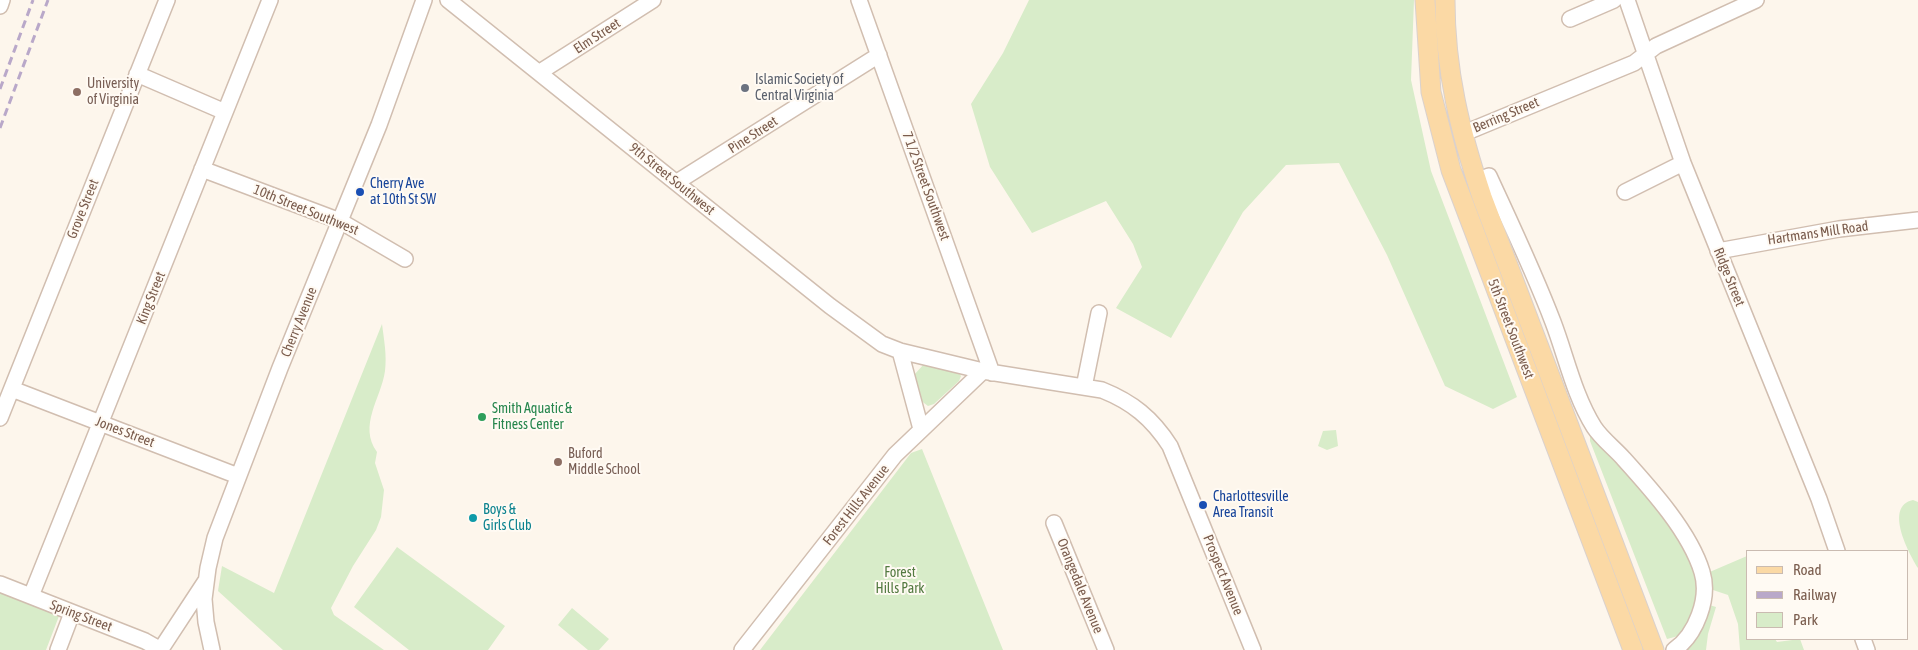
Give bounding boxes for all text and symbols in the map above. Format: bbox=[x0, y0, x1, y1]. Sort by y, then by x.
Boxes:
street label: Elm Street bbox=[570, 15, 624, 57]
place label: Islamic Society of Central Virginia bbox=[755, 72, 844, 104]
place label: University of Virginia bbox=[87, 76, 139, 108]
marker: Islamic Society of Central Virginia bbox=[739, 82, 751, 94]
marker: University of Virginia bbox=[71, 86, 83, 98]
street label: Berring Street bbox=[1471, 94, 1541, 136]
street label: Pine Street bbox=[725, 113, 781, 157]
street label: 7 1/2 Street Southwest bbox=[899, 129, 953, 243]
street label: 9th Street Southwest bbox=[626, 139, 718, 219]
place label: Cherry Ave at 10th St SW bbox=[370, 176, 436, 208]
street label: Grove Street bbox=[63, 177, 103, 241]
street label: 10th Street Southwest bbox=[251, 181, 361, 239]
marker: Cherry Ave at 10th St SW bbox=[354, 186, 366, 198]
street label: Hartmans Mill Road bbox=[1767, 218, 1869, 248]
street label: Ridge Street bbox=[1710, 245, 1748, 309]
street label: King Street bbox=[133, 269, 169, 327]
street label: 5th Street Southwest bbox=[1484, 277, 1538, 381]
street label: Cherry Avenue bbox=[277, 284, 321, 360]
place label: Smith Aquatic & Fitness Center bbox=[492, 401, 572, 434]
marker: Smith Aquatic & Fitness Center bbox=[476, 411, 488, 423]
street label: Jones Street bbox=[93, 413, 157, 451]
place label: Buford Middle School bbox=[568, 446, 640, 478]
marker: Buford Middle School bbox=[552, 456, 564, 468]
street label: Forest Hills Avenue bbox=[819, 461, 893, 549]
place label: Charlottesville Area Transit bbox=[1213, 489, 1289, 522]
marker: Charlottesville Area Transit bbox=[1197, 499, 1209, 511]
place label: Boys & Girls Club bbox=[483, 502, 532, 534]
marker: Boys & Girls Club bbox=[467, 512, 479, 524]
street label: Prospect Avenue bbox=[1199, 532, 1247, 618]
street label: Orangedale Avenue bbox=[1053, 536, 1107, 636]
legend bbox=[1746, 550, 1908, 640]
text: Road bbox=[1793, 561, 1822, 578]
park label: Forest Hills Park bbox=[875, 565, 925, 598]
text: Railway bbox=[1793, 586, 1837, 603]
street label: Spring Street bbox=[48, 596, 114, 636]
text: Park bbox=[1793, 611, 1818, 628]

